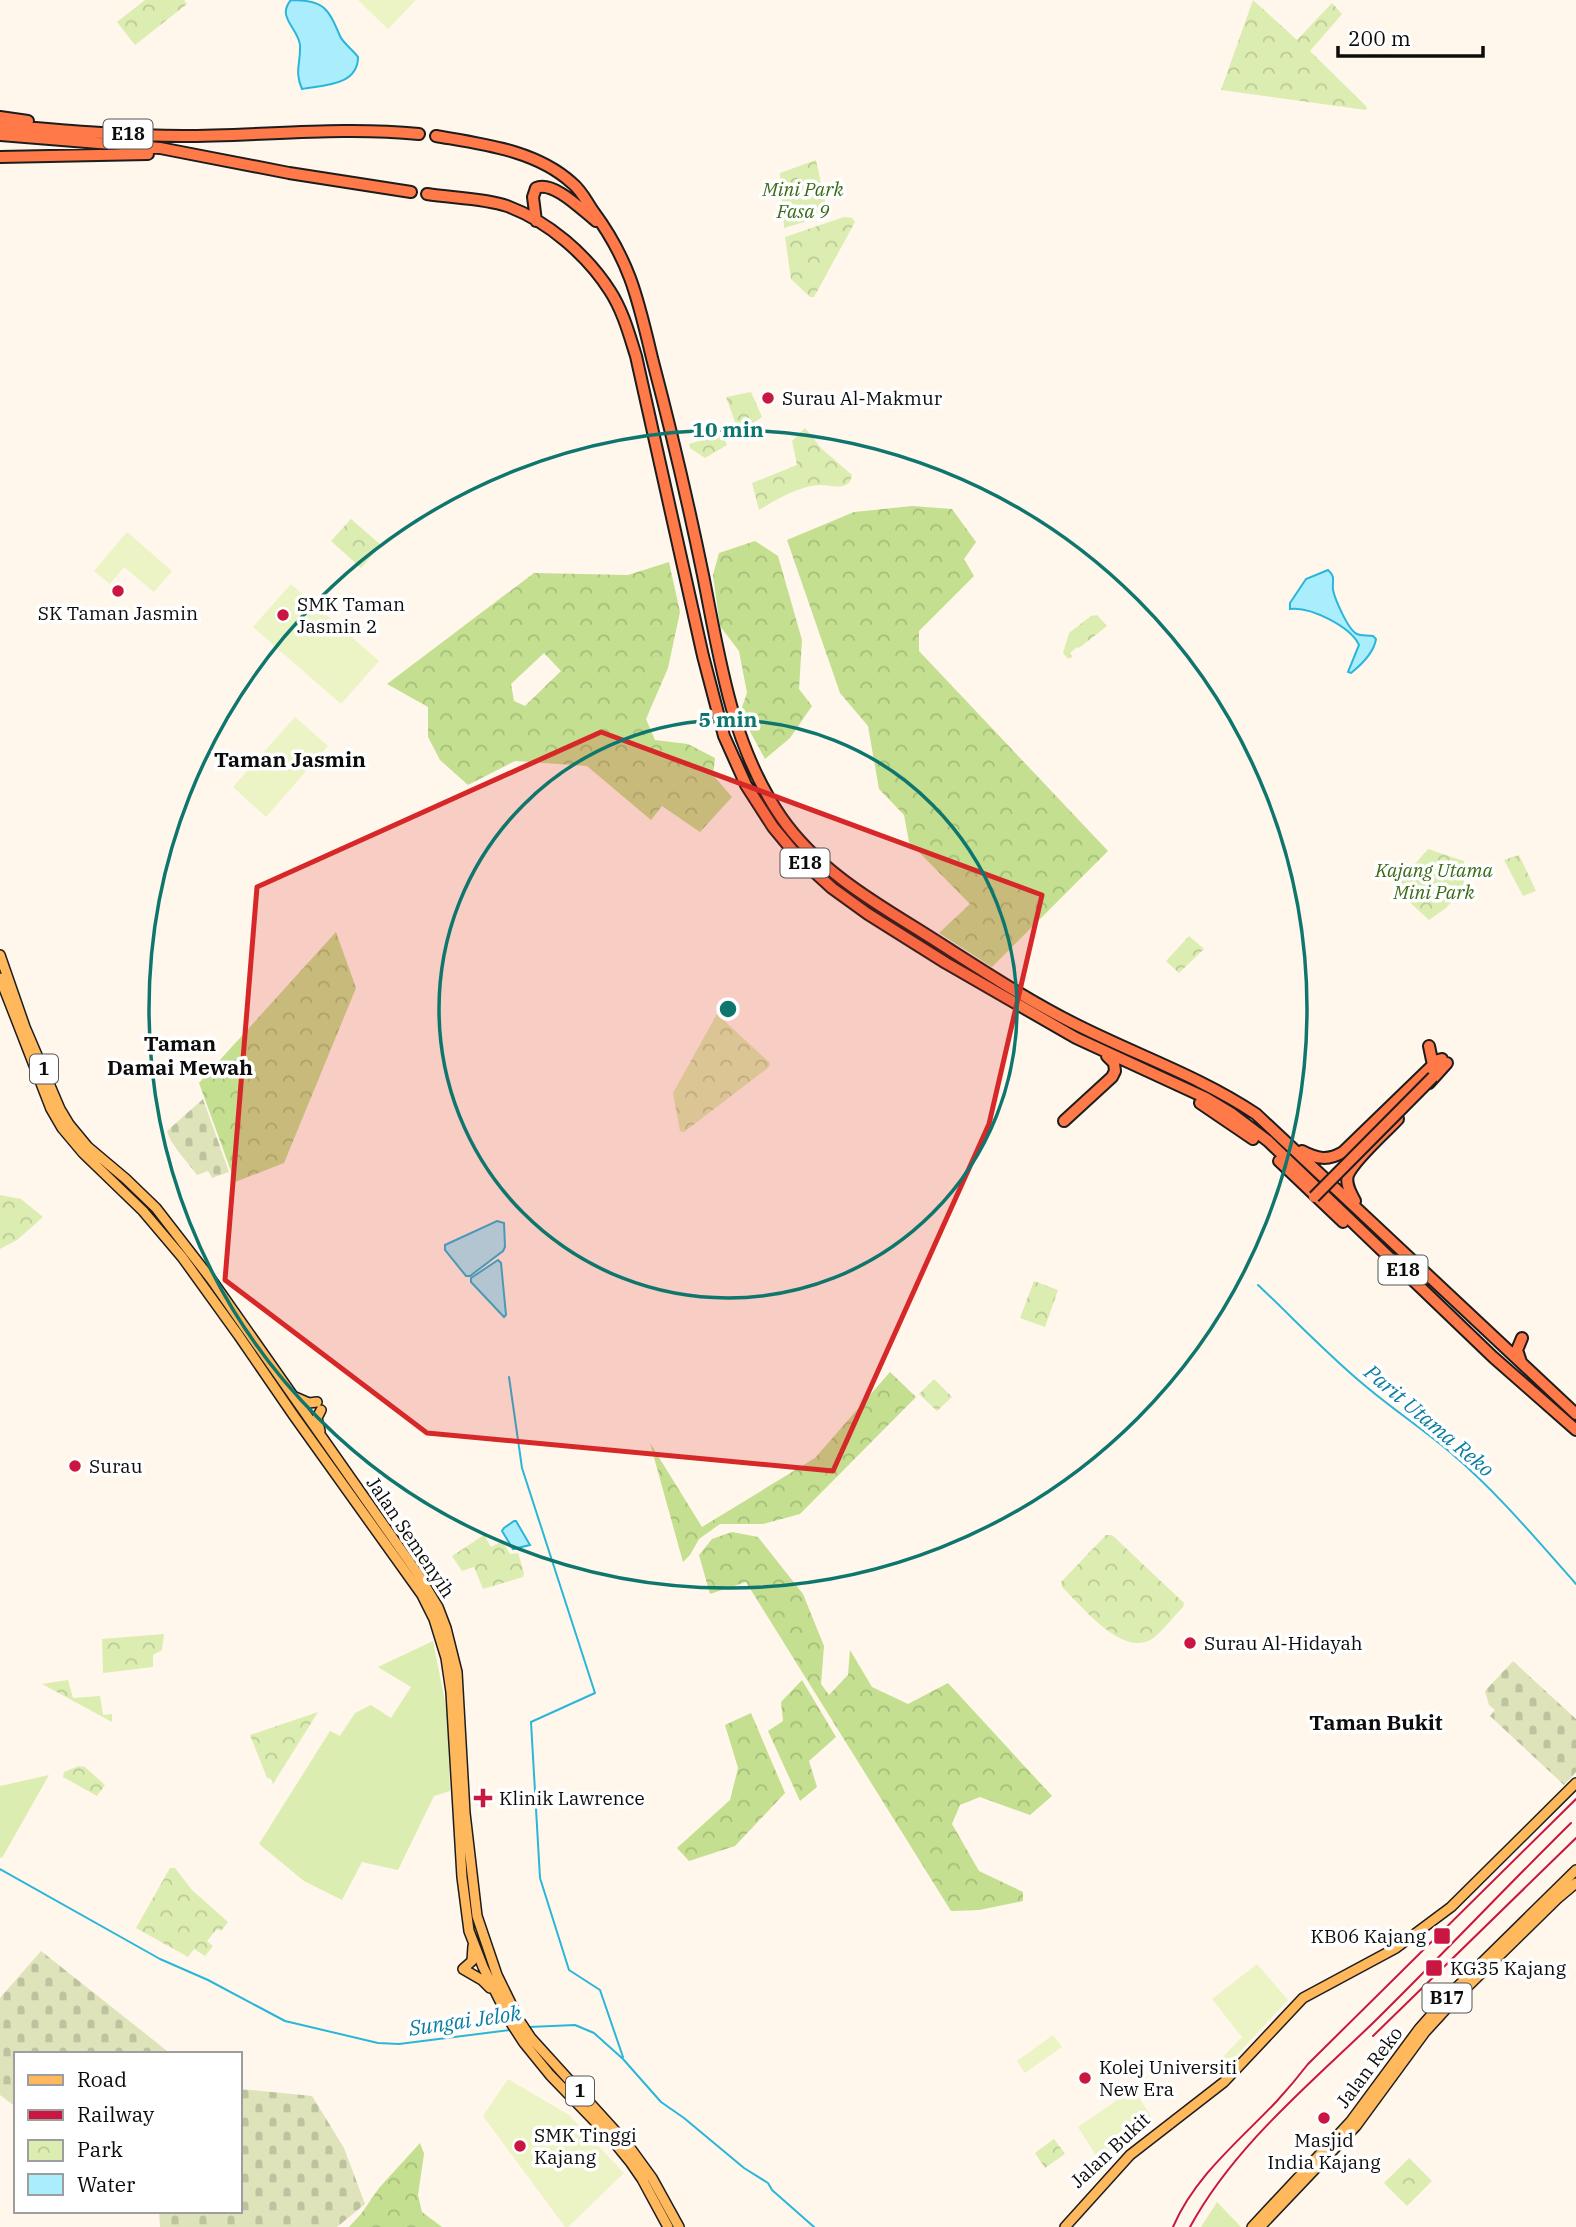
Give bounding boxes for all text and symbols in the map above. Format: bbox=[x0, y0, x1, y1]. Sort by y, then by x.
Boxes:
scale bar bbox=[1338, 14, 1483, 58]
text: 200 m bbox=[1348, 24, 1411, 52]
road number: E18 bbox=[104, 119, 152, 148]
park label: Mini Park Fasa 9 bbox=[761, 177, 844, 223]
place label: Surau Al-Makmur bbox=[782, 386, 943, 410]
marker: Surau Al-Makmur bbox=[760, 390, 776, 406]
text: 10 min bbox=[692, 415, 764, 443]
marker: SK Taman Jasmin bbox=[110, 583, 126, 599]
place label: SMK Taman Jasmin 2 bbox=[297, 592, 405, 638]
place label: SK Taman Jasmin bbox=[38, 601, 198, 625]
marker: SMK Taman Jasmin 2 bbox=[275, 607, 291, 623]
text: 5 min bbox=[699, 705, 757, 733]
district label: Taman Jasmin bbox=[214, 745, 366, 773]
road number: E18 bbox=[780, 848, 830, 878]
park label: Kajang Utama Mini Park bbox=[1374, 858, 1493, 904]
centre of rings bbox=[716, 997, 740, 1021]
district label: Taman Damai Mewah bbox=[107, 1029, 253, 1081]
road number: 1 bbox=[30, 1054, 58, 1084]
road number: E18 bbox=[1378, 1255, 1428, 1284]
water label: Parit Utama Reko bbox=[1358, 1357, 1500, 1483]
place label: Surau bbox=[89, 1454, 143, 1478]
marker: Surau bbox=[67, 1458, 83, 1474]
street label: Jalan Semenyih bbox=[362, 1472, 460, 1602]
place label: Surau Al-Hidayah bbox=[1204, 1631, 1363, 1655]
marker: Surau Al-Hidayah bbox=[1182, 1635, 1198, 1651]
district label: Taman Bukit bbox=[1309, 1708, 1443, 1736]
place label: Klinik Lawrence bbox=[499, 1786, 645, 1810]
marker: Klinik Lawrence bbox=[473, 1788, 493, 1808]
place label: KB06 Kajang bbox=[1310, 1924, 1427, 1948]
marker: KB06 Kajang bbox=[1432, 1926, 1452, 1946]
place label: KG35 Kajang bbox=[1450, 1956, 1567, 1980]
marker: KG35 Kajang bbox=[1424, 1958, 1444, 1978]
road number: B17 bbox=[1422, 1984, 1472, 2012]
water label: Sungai Jelok bbox=[406, 1998, 524, 2042]
street label: Jalan Reko bbox=[1331, 2022, 1407, 2112]
legend bbox=[14, 2052, 242, 2213]
place label: Kolej Universiti New Era bbox=[1099, 2055, 1237, 2101]
text: Road bbox=[77, 2065, 127, 2093]
marker: Kolej Universiti New Era bbox=[1077, 2070, 1093, 2086]
road number: 1 bbox=[566, 2076, 594, 2106]
text: Railway bbox=[77, 2100, 155, 2128]
street label: Jalan Bukit bbox=[1065, 2107, 1155, 2193]
marker: Masjid India Kajang bbox=[1316, 2110, 1332, 2126]
place label: SMK Tinggi Kajang bbox=[534, 2123, 637, 2169]
place label: Masjid India Kajang bbox=[1267, 2128, 1381, 2174]
text: Park bbox=[77, 2135, 124, 2163]
marker: SMK Tinggi Kajang bbox=[512, 2138, 528, 2154]
text: Water bbox=[77, 2170, 136, 2198]

